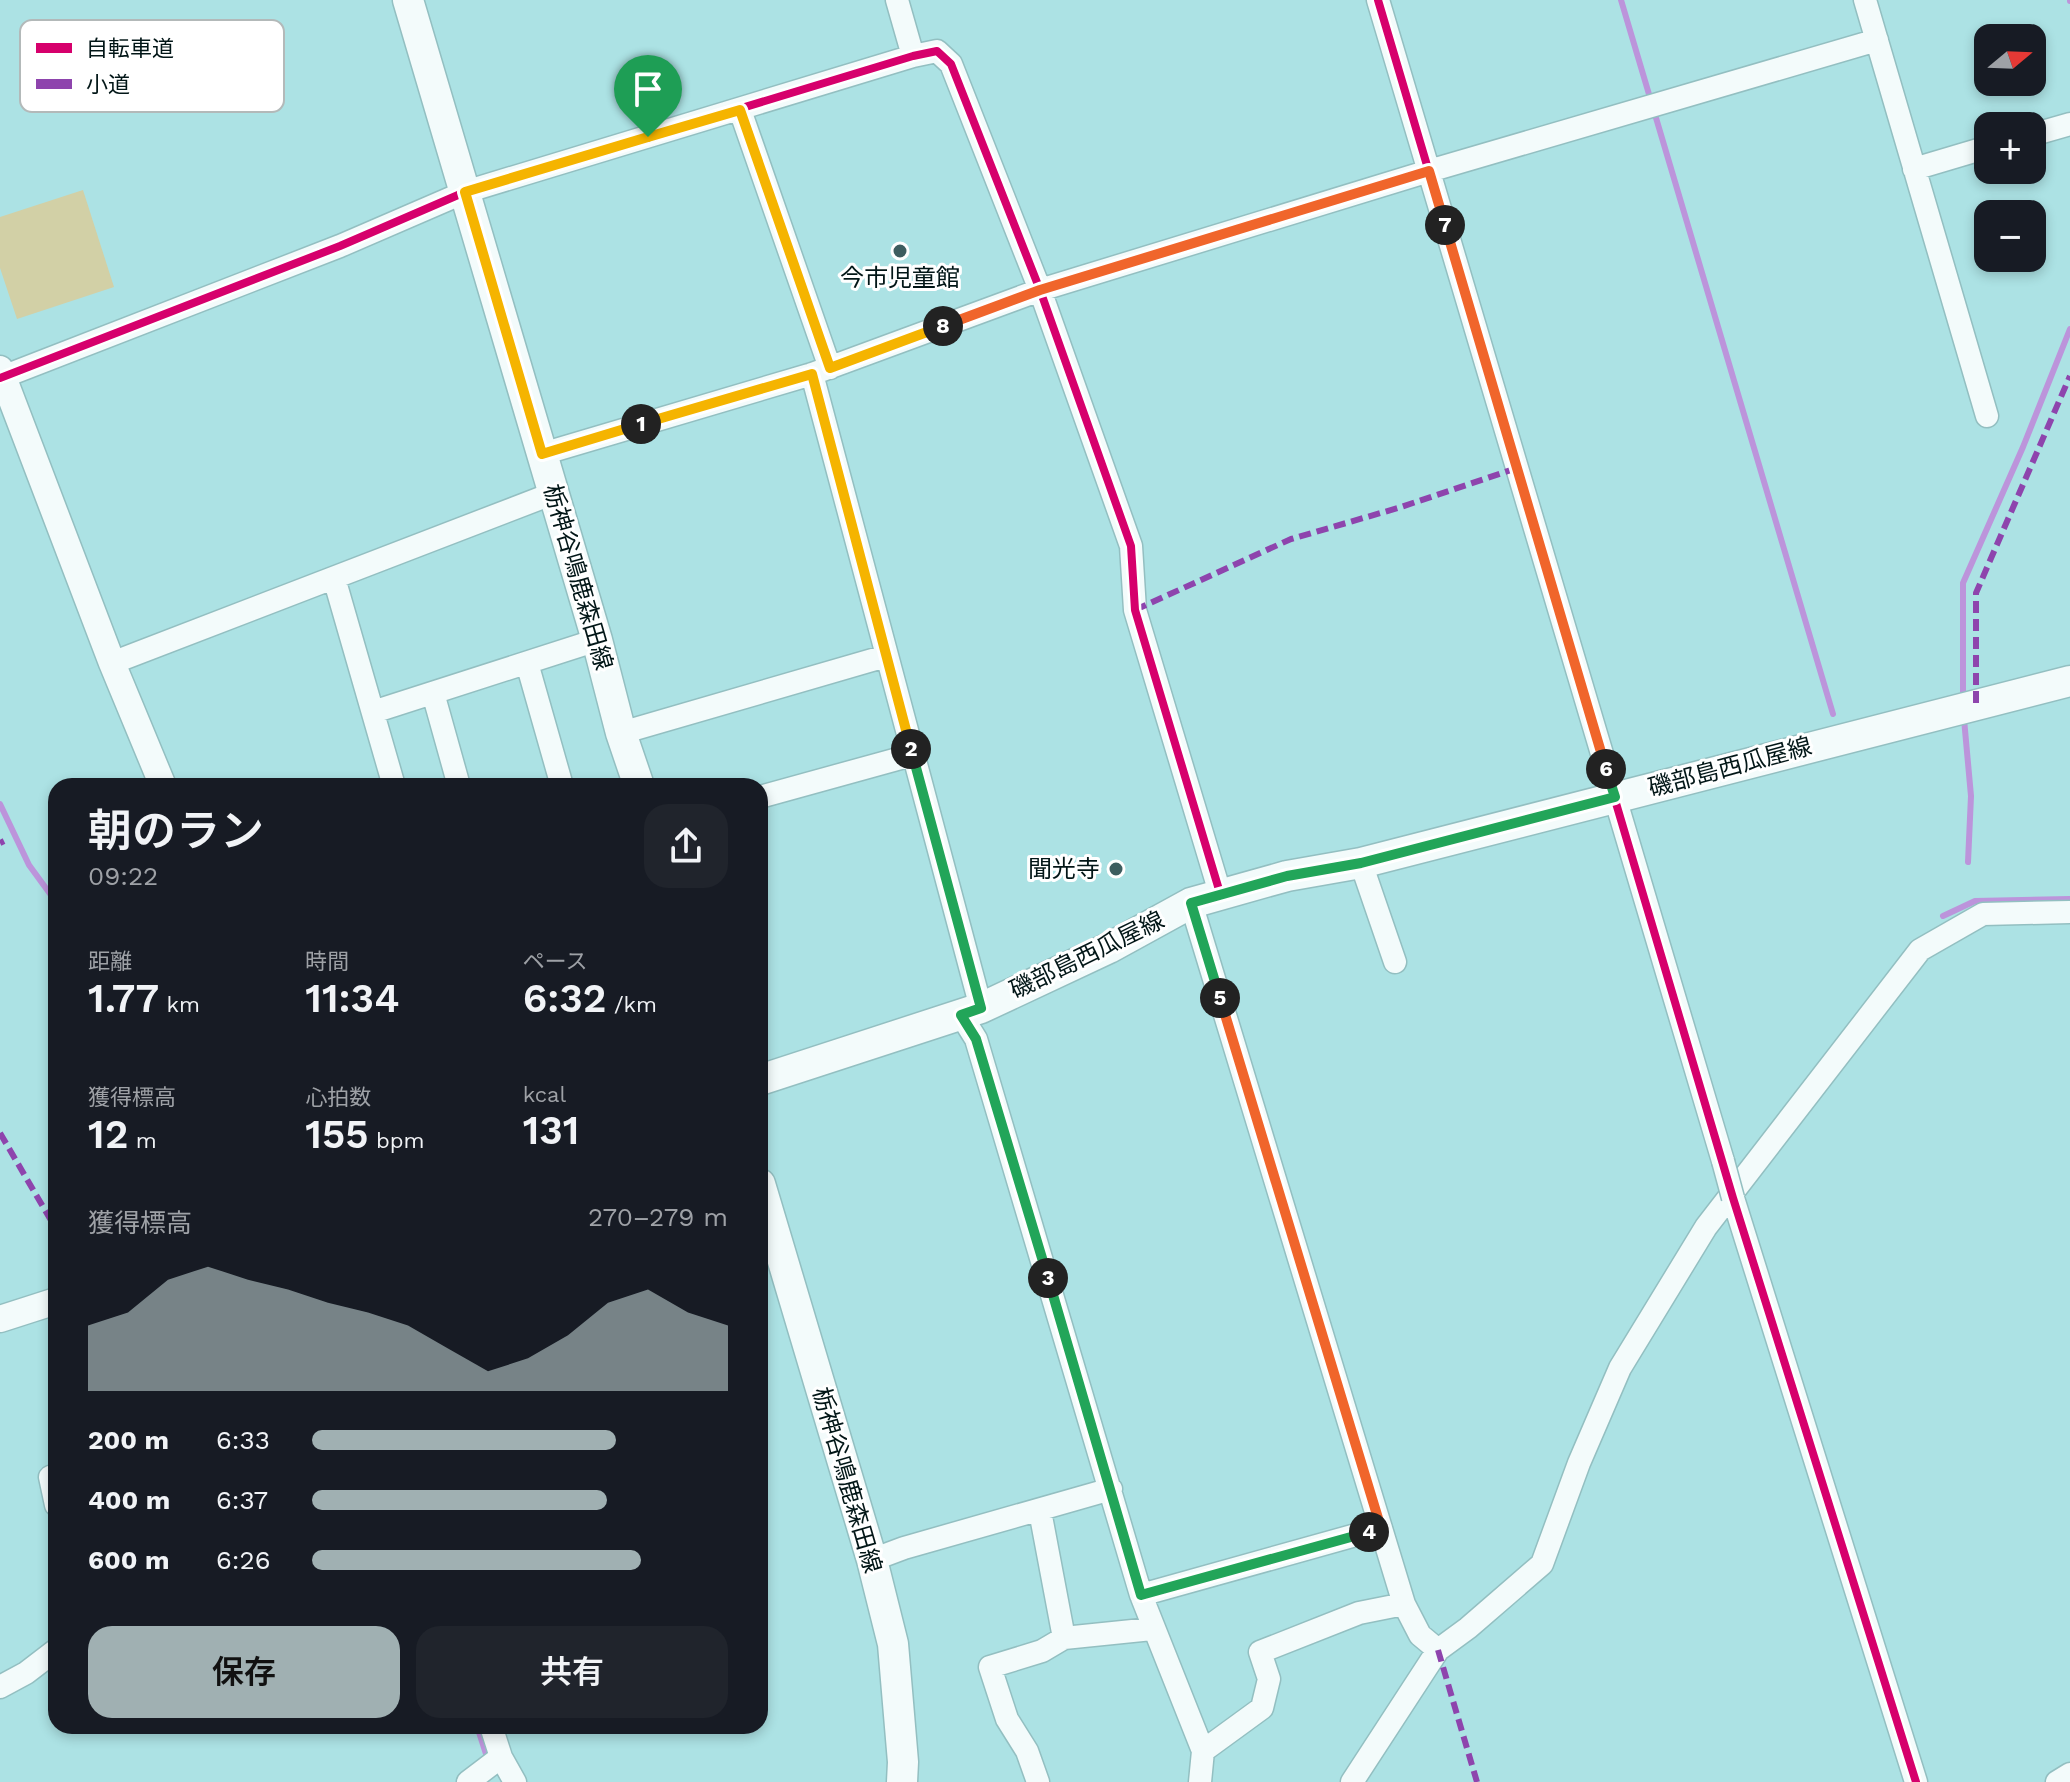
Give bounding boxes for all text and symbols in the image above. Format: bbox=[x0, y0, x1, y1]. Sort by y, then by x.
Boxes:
legend bbox=[20, 20, 284, 112]
north arrow bbox=[1974, 24, 2046, 96]
map controls bbox=[1974, 24, 2046, 272]
text: 自転車道 bbox=[86, 36, 174, 61]
pin bbox=[614, 55, 682, 137]
icon: arrive bbox=[626, 67, 670, 111]
text: 小道 bbox=[86, 72, 130, 97]
button: + bbox=[1974, 112, 2046, 184]
button: − bbox=[1974, 200, 2046, 272]
pin: 7 bbox=[1425, 205, 1465, 245]
text: 7 bbox=[1438, 212, 1452, 237]
marker: 今市児童館 bbox=[891, 242, 909, 260]
place label: 今市児童館 bbox=[840, 264, 960, 292]
pin: 8 bbox=[923, 306, 963, 346]
text: 8 bbox=[936, 313, 950, 338]
pin: 1 bbox=[621, 404, 661, 444]
text: 1 bbox=[636, 411, 646, 436]
street label: 栃神谷鳴鹿森田線 bbox=[538, 481, 618, 673]
pin: 2 bbox=[891, 729, 931, 769]
street label: 磯部島西瓜屋線 bbox=[1645, 732, 1815, 802]
text: 2 bbox=[904, 736, 918, 761]
pin: 6 bbox=[1586, 749, 1626, 789]
text: 6 bbox=[1599, 756, 1613, 781]
button: share bbox=[644, 804, 728, 888]
text: 朝のラン bbox=[88, 805, 264, 857]
place label: 聞光寺 bbox=[1028, 855, 1100, 883]
marker: 聞光寺 bbox=[1107, 860, 1125, 878]
text: 09:22 bbox=[88, 861, 158, 891]
street label: 磯部島西瓜屋線 bbox=[1005, 906, 1169, 1004]
text: 距離 bbox=[88, 949, 132, 974]
text: 時間 bbox=[305, 949, 349, 974]
text: ペース bbox=[523, 949, 588, 974]
text: 1.77 bbox=[88, 975, 159, 1022]
text: 11:34 bbox=[305, 975, 400, 1022]
text: 6:32 bbox=[523, 975, 606, 1022]
pin: 5 bbox=[1200, 978, 1240, 1018]
text: 5 bbox=[1214, 985, 1226, 1010]
text: km bbox=[159, 992, 200, 1017]
text: /km bbox=[606, 992, 657, 1017]
text: kcal bbox=[523, 1082, 566, 1107]
text: 獲得標高 bbox=[88, 1085, 176, 1110]
text: 心拍数 bbox=[305, 1085, 371, 1110]
text: 131 bbox=[523, 1107, 580, 1154]
text: 12 bbox=[88, 1111, 128, 1158]
text: 155 bbox=[305, 1111, 369, 1158]
text: m bbox=[128, 1128, 157, 1153]
text: bpm bbox=[369, 1128, 425, 1153]
text: 270–279 m bbox=[588, 1202, 728, 1232]
text: 獲得標高 bbox=[88, 1208, 192, 1238]
pin: 3 bbox=[1028, 1258, 1068, 1298]
text: 3 bbox=[1041, 1265, 1055, 1290]
street label: 栃神谷鳴鹿森田線 bbox=[807, 1384, 887, 1576]
text: 200 m bbox=[88, 1425, 169, 1455]
text: 6:33 bbox=[216, 1425, 270, 1455]
text: 400 m bbox=[88, 1485, 170, 1515]
text: 6:37 bbox=[216, 1485, 268, 1515]
pin: 4 bbox=[1349, 1512, 1389, 1552]
text: 4 bbox=[1362, 1519, 1376, 1544]
text: 600 m bbox=[88, 1545, 169, 1575]
text: 6:26 bbox=[216, 1545, 270, 1575]
button: 保存 bbox=[88, 1626, 400, 1718]
button: 共有 bbox=[416, 1626, 728, 1718]

